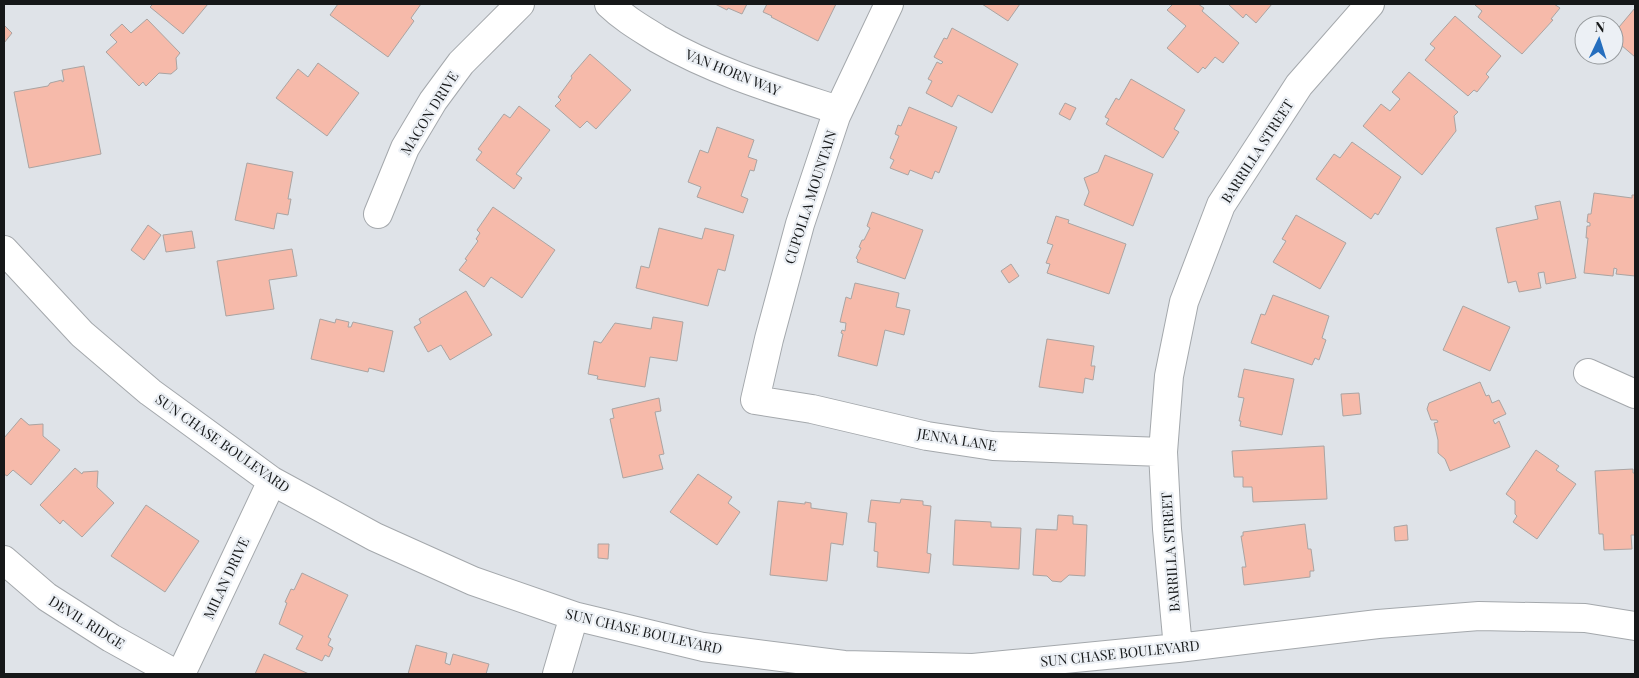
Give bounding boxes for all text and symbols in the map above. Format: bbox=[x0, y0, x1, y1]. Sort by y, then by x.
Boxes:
north arrow bbox=[1574, 15, 1624, 65]
text: N bbox=[1594, 17, 1606, 36]
street label: VAN HORN WAY bbox=[682, 44, 784, 100]
street label: MACON DRIVE bbox=[396, 68, 462, 158]
street label: BARRILLA STREET bbox=[1216, 95, 1298, 206]
street label: CUPOLLA MOUNTAIN bbox=[779, 128, 841, 266]
street label: SUN CHASE BOULEVARD bbox=[152, 389, 294, 497]
street label: JENNA LANE bbox=[915, 423, 998, 455]
street label: BARRILLA STREET bbox=[1156, 491, 1184, 612]
street label: MILAN DRIVE bbox=[199, 534, 253, 622]
street label: DEVIL RIDGE bbox=[45, 591, 129, 653]
street label: SUN CHASE BOULEVARD bbox=[564, 604, 724, 658]
street label: SUN CHASE BOULEVARD bbox=[1039, 635, 1201, 671]

